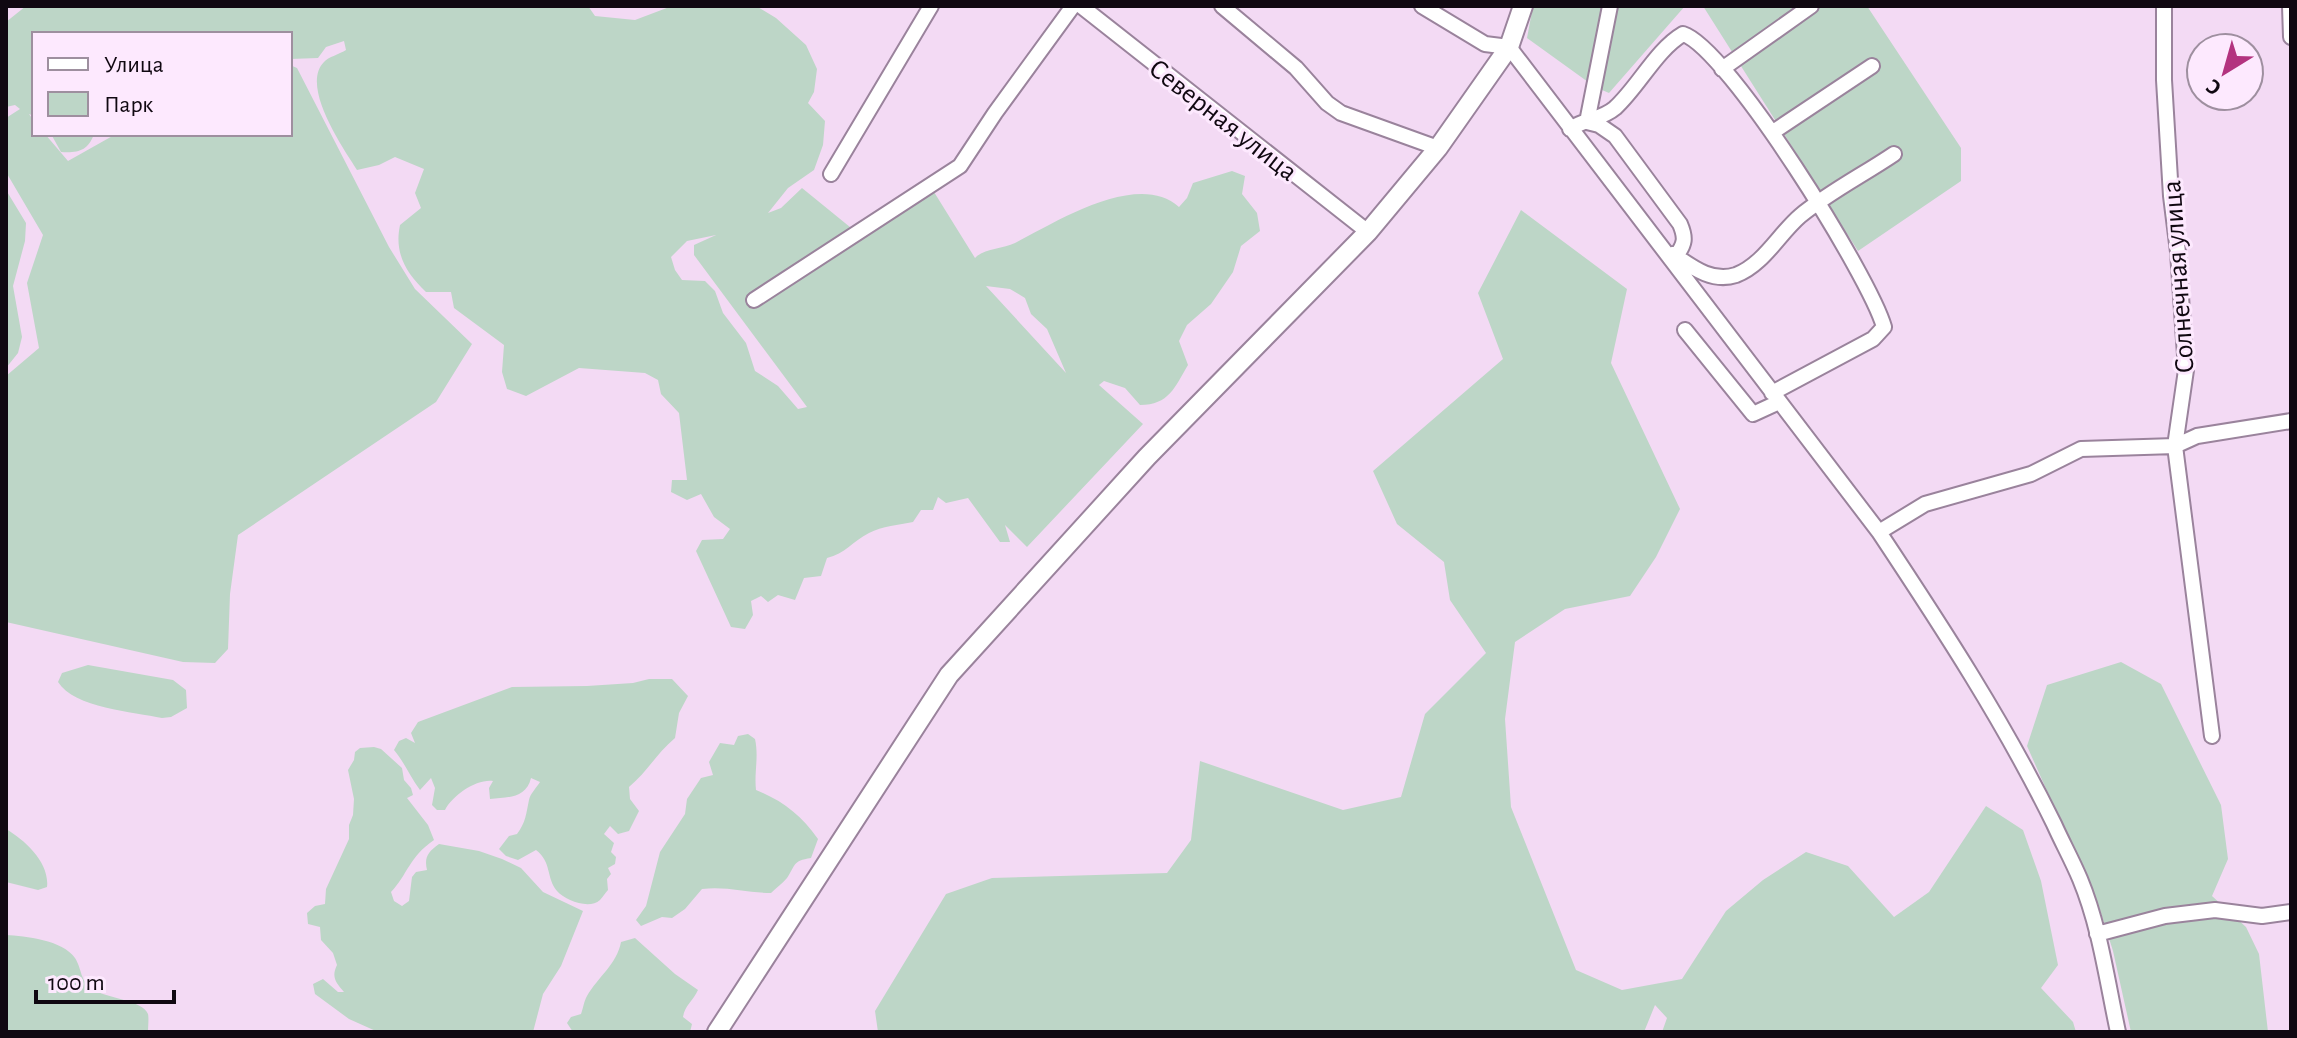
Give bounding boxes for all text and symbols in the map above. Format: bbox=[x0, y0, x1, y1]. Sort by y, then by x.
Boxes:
legend bbox=[32, 32, 292, 136]
north arrow bbox=[2185, 32, 2265, 112]
text: Улица bbox=[104, 53, 164, 77]
street label: Северная улица bbox=[1143, 54, 1302, 187]
text: С bbox=[2202, 75, 2225, 100]
text: Парк bbox=[104, 93, 153, 117]
street label: Солнечная улица bbox=[2158, 179, 2200, 374]
scale bar bbox=[36, 954, 174, 1004]
text: 100 m bbox=[48, 971, 105, 995]

